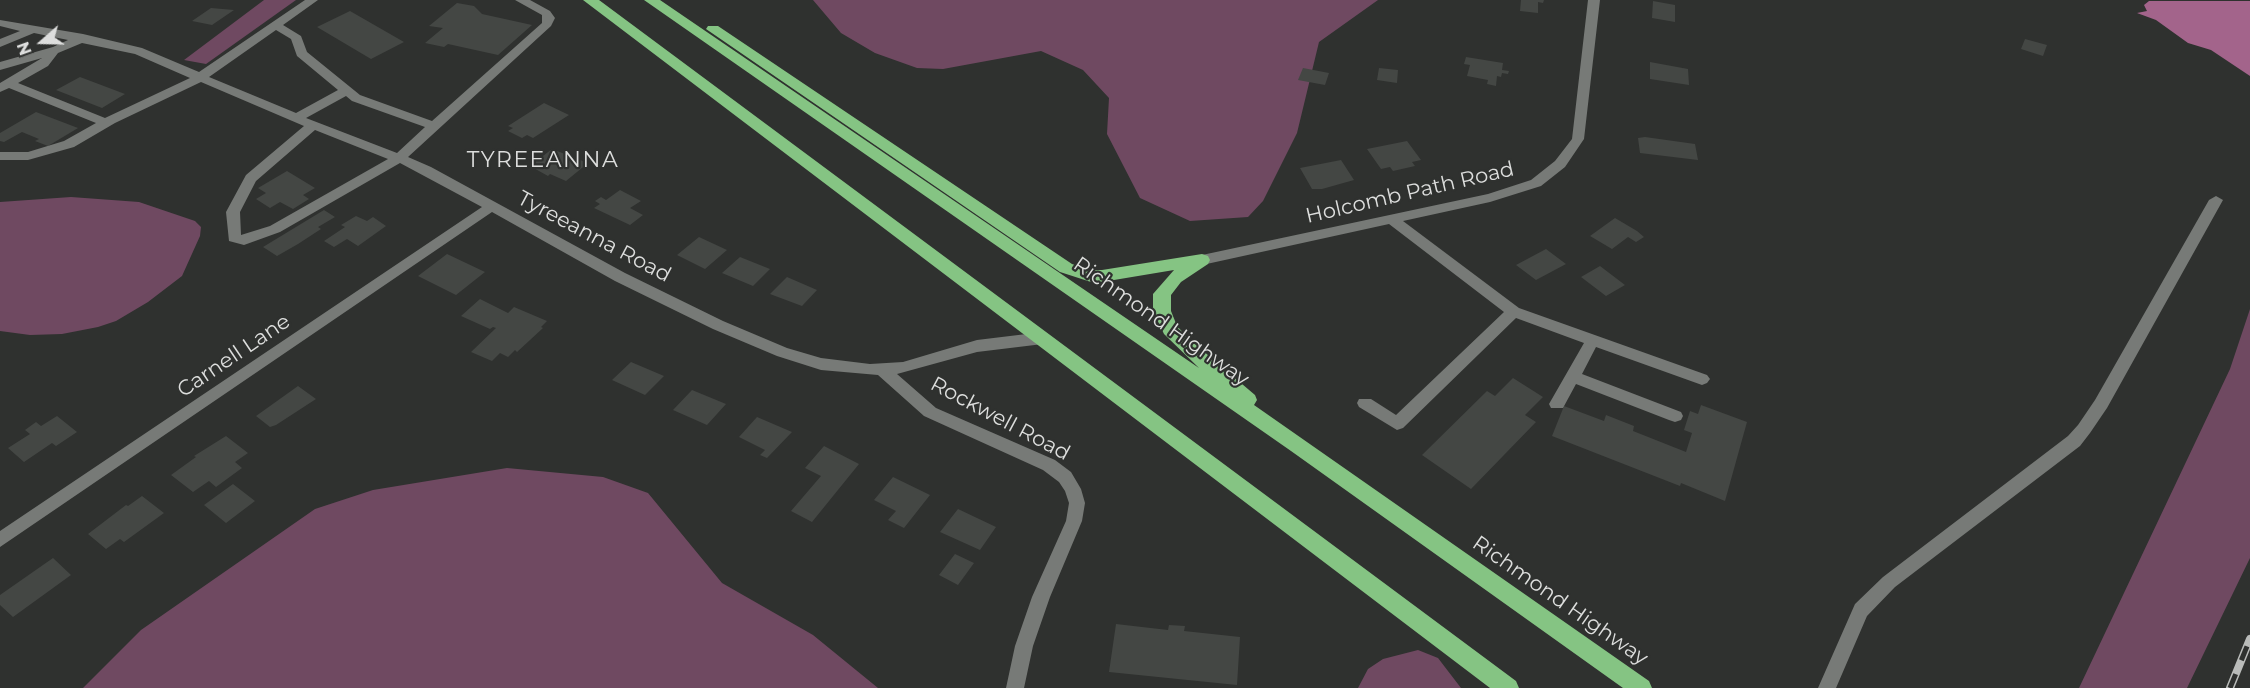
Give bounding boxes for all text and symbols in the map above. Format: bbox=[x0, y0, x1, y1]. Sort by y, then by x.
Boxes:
north arrow bbox=[12, 12, 72, 72]
text: N bbox=[13, 39, 36, 58]
district label: TYREEANNA bbox=[467, 148, 619, 174]
street label: Holcomb Path Road bbox=[1303, 157, 1517, 229]
street label: Tyreeanna Road bbox=[513, 186, 675, 288]
street label: Richmond Highway bbox=[1068, 252, 1254, 392]
street label: Carnell Lane bbox=[173, 309, 295, 403]
street label: Rockwell Road bbox=[926, 372, 1074, 466]
street label: Richmond Highway bbox=[1467, 531, 1653, 671]

